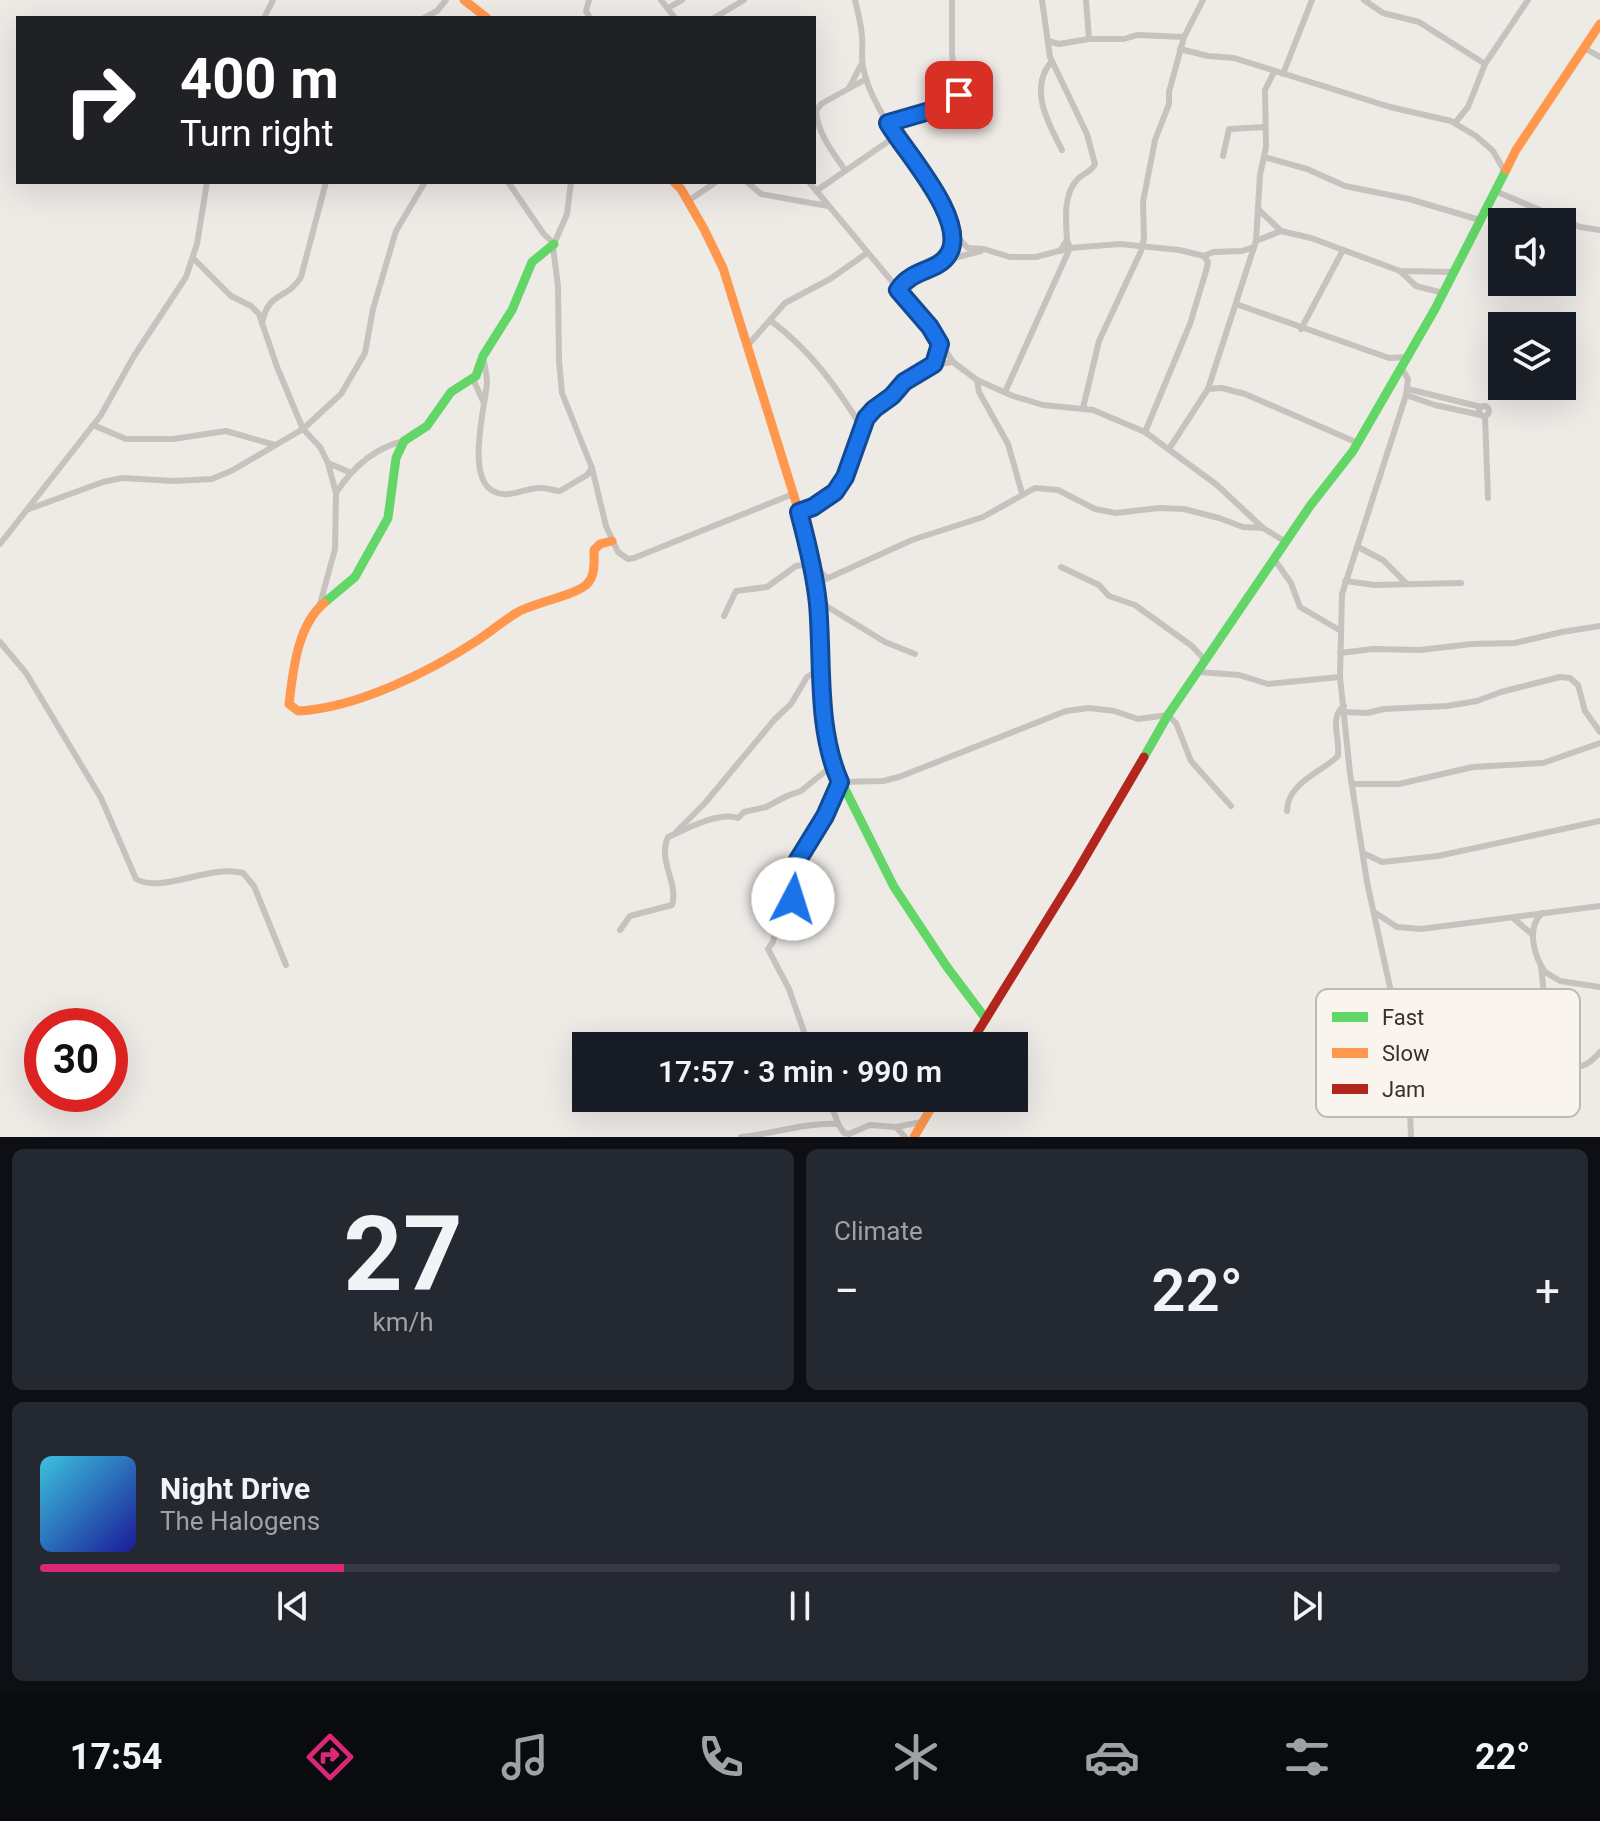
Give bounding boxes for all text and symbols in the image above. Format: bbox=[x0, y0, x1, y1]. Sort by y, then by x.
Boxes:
text: 400 m bbox=[180, 46, 339, 112]
icon: right bbox=[48, 48, 152, 152]
pin bbox=[925, 61, 993, 129]
icon: arrive bbox=[937, 73, 981, 117]
text: Turn right bbox=[180, 113, 333, 155]
map controls bbox=[1488, 208, 1576, 400]
button: sound bbox=[1488, 208, 1576, 296]
button: layers bbox=[1488, 312, 1576, 400]
position arrow bbox=[751, 857, 835, 941]
legend bbox=[1316, 989, 1580, 1117]
text: Fast bbox=[1382, 1005, 1424, 1030]
speed limit sign: 30 bbox=[24, 1008, 128, 1112]
text: Slow bbox=[1382, 1041, 1430, 1066]
text: 17:57 · 3 min · 990 m bbox=[658, 1054, 942, 1089]
text: Jam bbox=[1382, 1077, 1425, 1102]
text: 27 bbox=[343, 1194, 463, 1315]
text: Climate bbox=[834, 1216, 923, 1246]
text: 22° bbox=[1151, 1255, 1243, 1326]
text: − bbox=[834, 1265, 859, 1317]
text: + bbox=[1535, 1265, 1560, 1317]
text: km/h bbox=[372, 1307, 434, 1337]
text: Night Drive bbox=[160, 1471, 310, 1506]
text: The Halogens bbox=[160, 1506, 320, 1536]
icon: previous bbox=[271, 1584, 315, 1628]
icon: pause bbox=[778, 1584, 822, 1628]
icon: next bbox=[1285, 1584, 1329, 1628]
icon: directions bbox=[302, 1729, 358, 1785]
icon: music bbox=[497, 1729, 553, 1785]
icon: phone bbox=[693, 1729, 749, 1785]
icon: climate bbox=[888, 1729, 944, 1785]
icon: car bbox=[1084, 1729, 1140, 1785]
icon: filters bbox=[1279, 1729, 1335, 1785]
text: 17:54 bbox=[70, 1736, 163, 1778]
text: 22° bbox=[1475, 1736, 1530, 1778]

